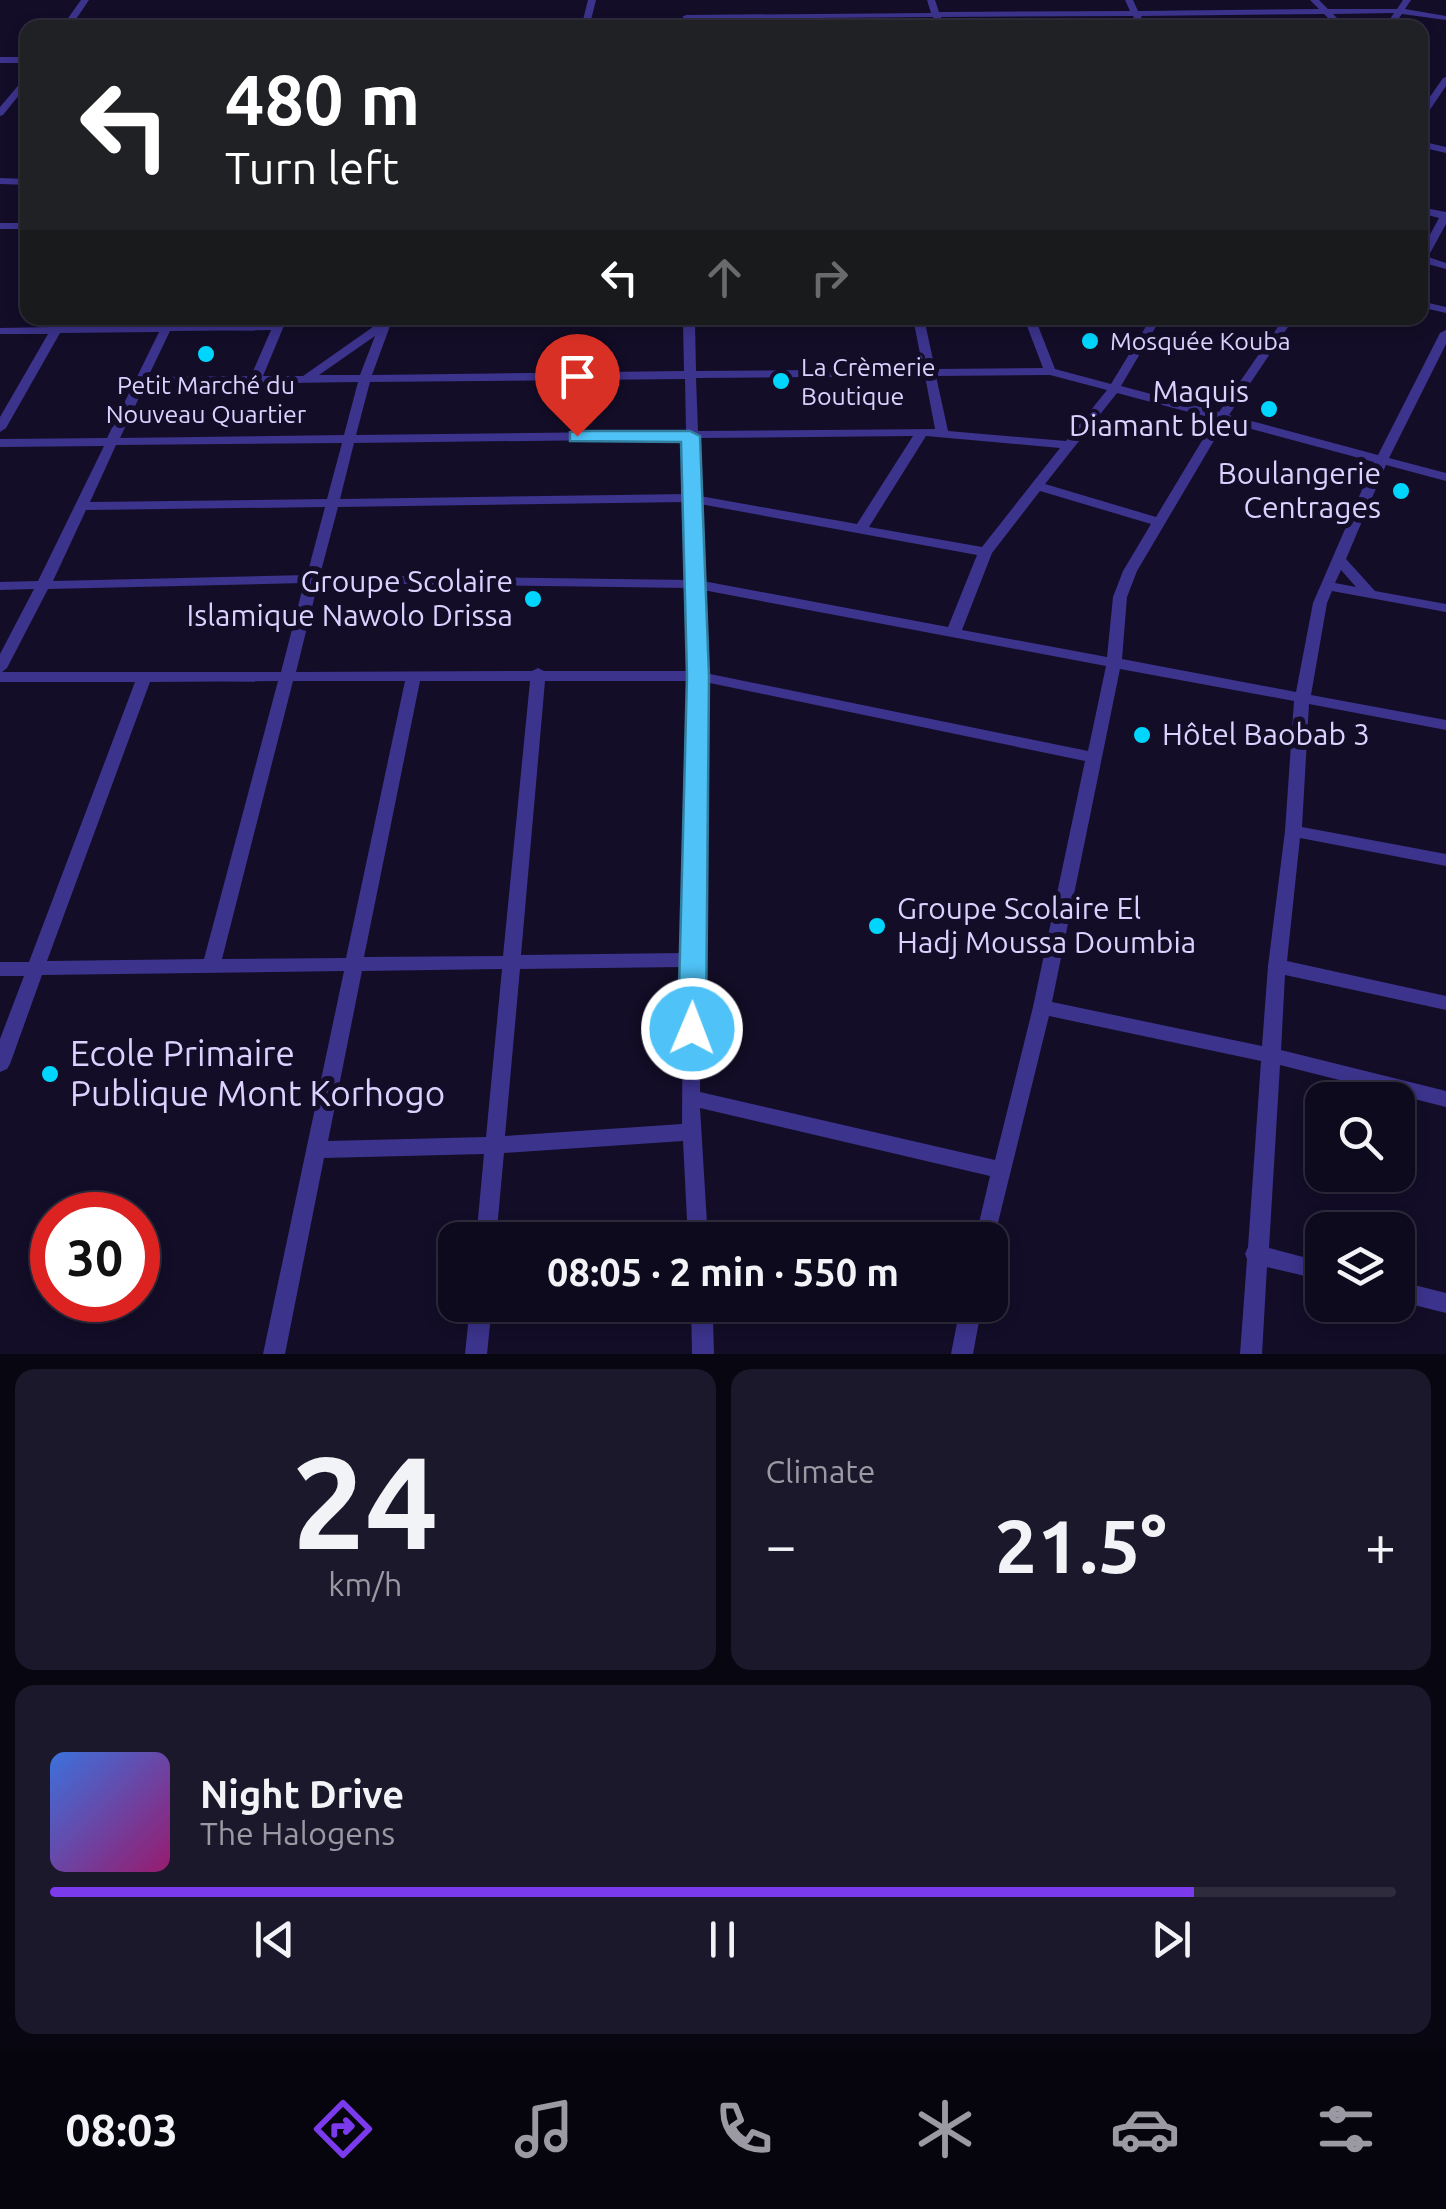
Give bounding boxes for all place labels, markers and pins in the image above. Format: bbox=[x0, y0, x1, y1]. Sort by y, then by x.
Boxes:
place label: Mosquée Kouba bbox=[1110, 327, 1291, 355]
marker: Mosquée Kouba bbox=[1079, 330, 1101, 352]
pin bbox=[535, 334, 620, 437]
marker: Petit Marché du Nouveau Quartier bbox=[195, 343, 217, 365]
place label: La Crèmerie Boutique bbox=[801, 353, 936, 410]
marker: La Crèmerie Boutique bbox=[770, 370, 792, 392]
place label: Petit Marché du Nouveau Quartier bbox=[106, 371, 307, 428]
place label: Maquis Diamant bleu bbox=[1069, 374, 1249, 442]
marker: Maquis Diamant bleu bbox=[1258, 398, 1280, 420]
place label: Boulangerie Centrages bbox=[1218, 456, 1381, 524]
marker: Boulangerie Centrages bbox=[1390, 480, 1412, 502]
place label: Groupe Scolaire Islamique Nawolo Drissa bbox=[186, 564, 513, 632]
marker: Groupe Scolaire Islamique Nawolo Drissa bbox=[522, 588, 544, 610]
place label: Hôtel Baobab 3 bbox=[1162, 717, 1370, 751]
marker: Hôtel Baobab 3 bbox=[1131, 724, 1153, 746]
place label: Groupe Scolaire El Hadj Moussa Doumbia bbox=[897, 891, 1196, 959]
marker: Groupe Scolaire El Hadj Moussa Doumbia bbox=[866, 915, 888, 937]
place label: Ecole Primaire Publique Mont Korhogo bbox=[70, 1033, 445, 1113]
marker: Ecole Primaire Publique Mont Korhogo bbox=[39, 1063, 61, 1085]

